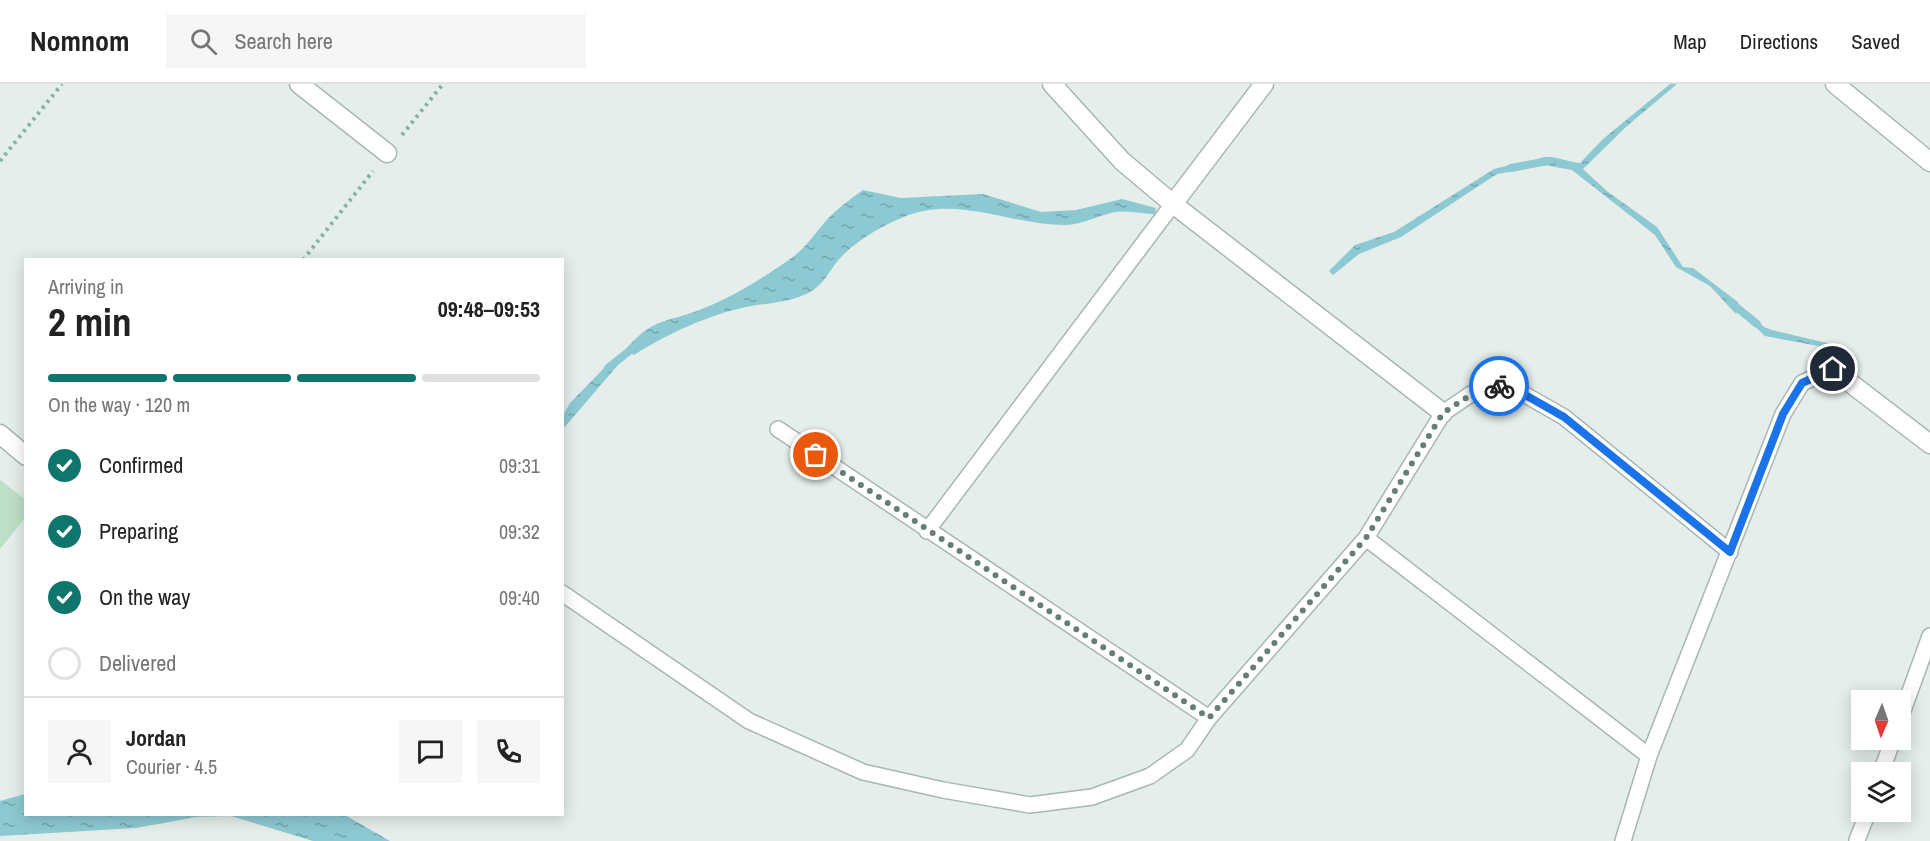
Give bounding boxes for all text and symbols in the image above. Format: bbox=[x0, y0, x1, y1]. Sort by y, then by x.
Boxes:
search box bbox=[166, 14, 586, 68]
text: Nomnom bbox=[30, 22, 130, 60]
icon: search bbox=[187, 25, 220, 58]
text: Search here bbox=[235, 26, 333, 56]
text: Map bbox=[1673, 27, 1707, 56]
text: Directions bbox=[1740, 27, 1818, 56]
text: Saved bbox=[1851, 27, 1900, 56]
text: Arriving in bbox=[48, 273, 124, 300]
text: 09:48–09:53 bbox=[438, 294, 540, 324]
text: 2 min bbox=[48, 296, 132, 348]
pin bbox=[1807, 343, 1858, 394]
icon: home bbox=[1816, 352, 1849, 385]
courier bbox=[1469, 356, 1529, 416]
icon: bike bbox=[1483, 370, 1516, 403]
text: On the way · 120 m bbox=[48, 391, 190, 418]
pin bbox=[790, 429, 841, 480]
icon: bag bbox=[799, 438, 832, 471]
icon: check bbox=[48, 449, 81, 482]
text: Confirmed bbox=[99, 450, 183, 480]
text: 09:31 bbox=[499, 452, 540, 479]
icon: check bbox=[48, 515, 81, 548]
text: Preparing bbox=[99, 516, 178, 546]
text: 09:32 bbox=[499, 518, 540, 545]
icon: check bbox=[48, 581, 81, 614]
text: On the way bbox=[99, 582, 190, 612]
text: 09:40 bbox=[499, 584, 540, 611]
text: Delivered bbox=[99, 648, 176, 678]
north arrow bbox=[1851, 690, 1911, 750]
map controls bbox=[1851, 690, 1911, 822]
button: person bbox=[48, 720, 111, 783]
button: chat bbox=[399, 720, 462, 783]
button: phone bbox=[477, 720, 540, 783]
text: Jordan bbox=[126, 723, 186, 753]
text: Courier · 4.5 bbox=[126, 753, 217, 780]
button: layers bbox=[1851, 762, 1911, 822]

